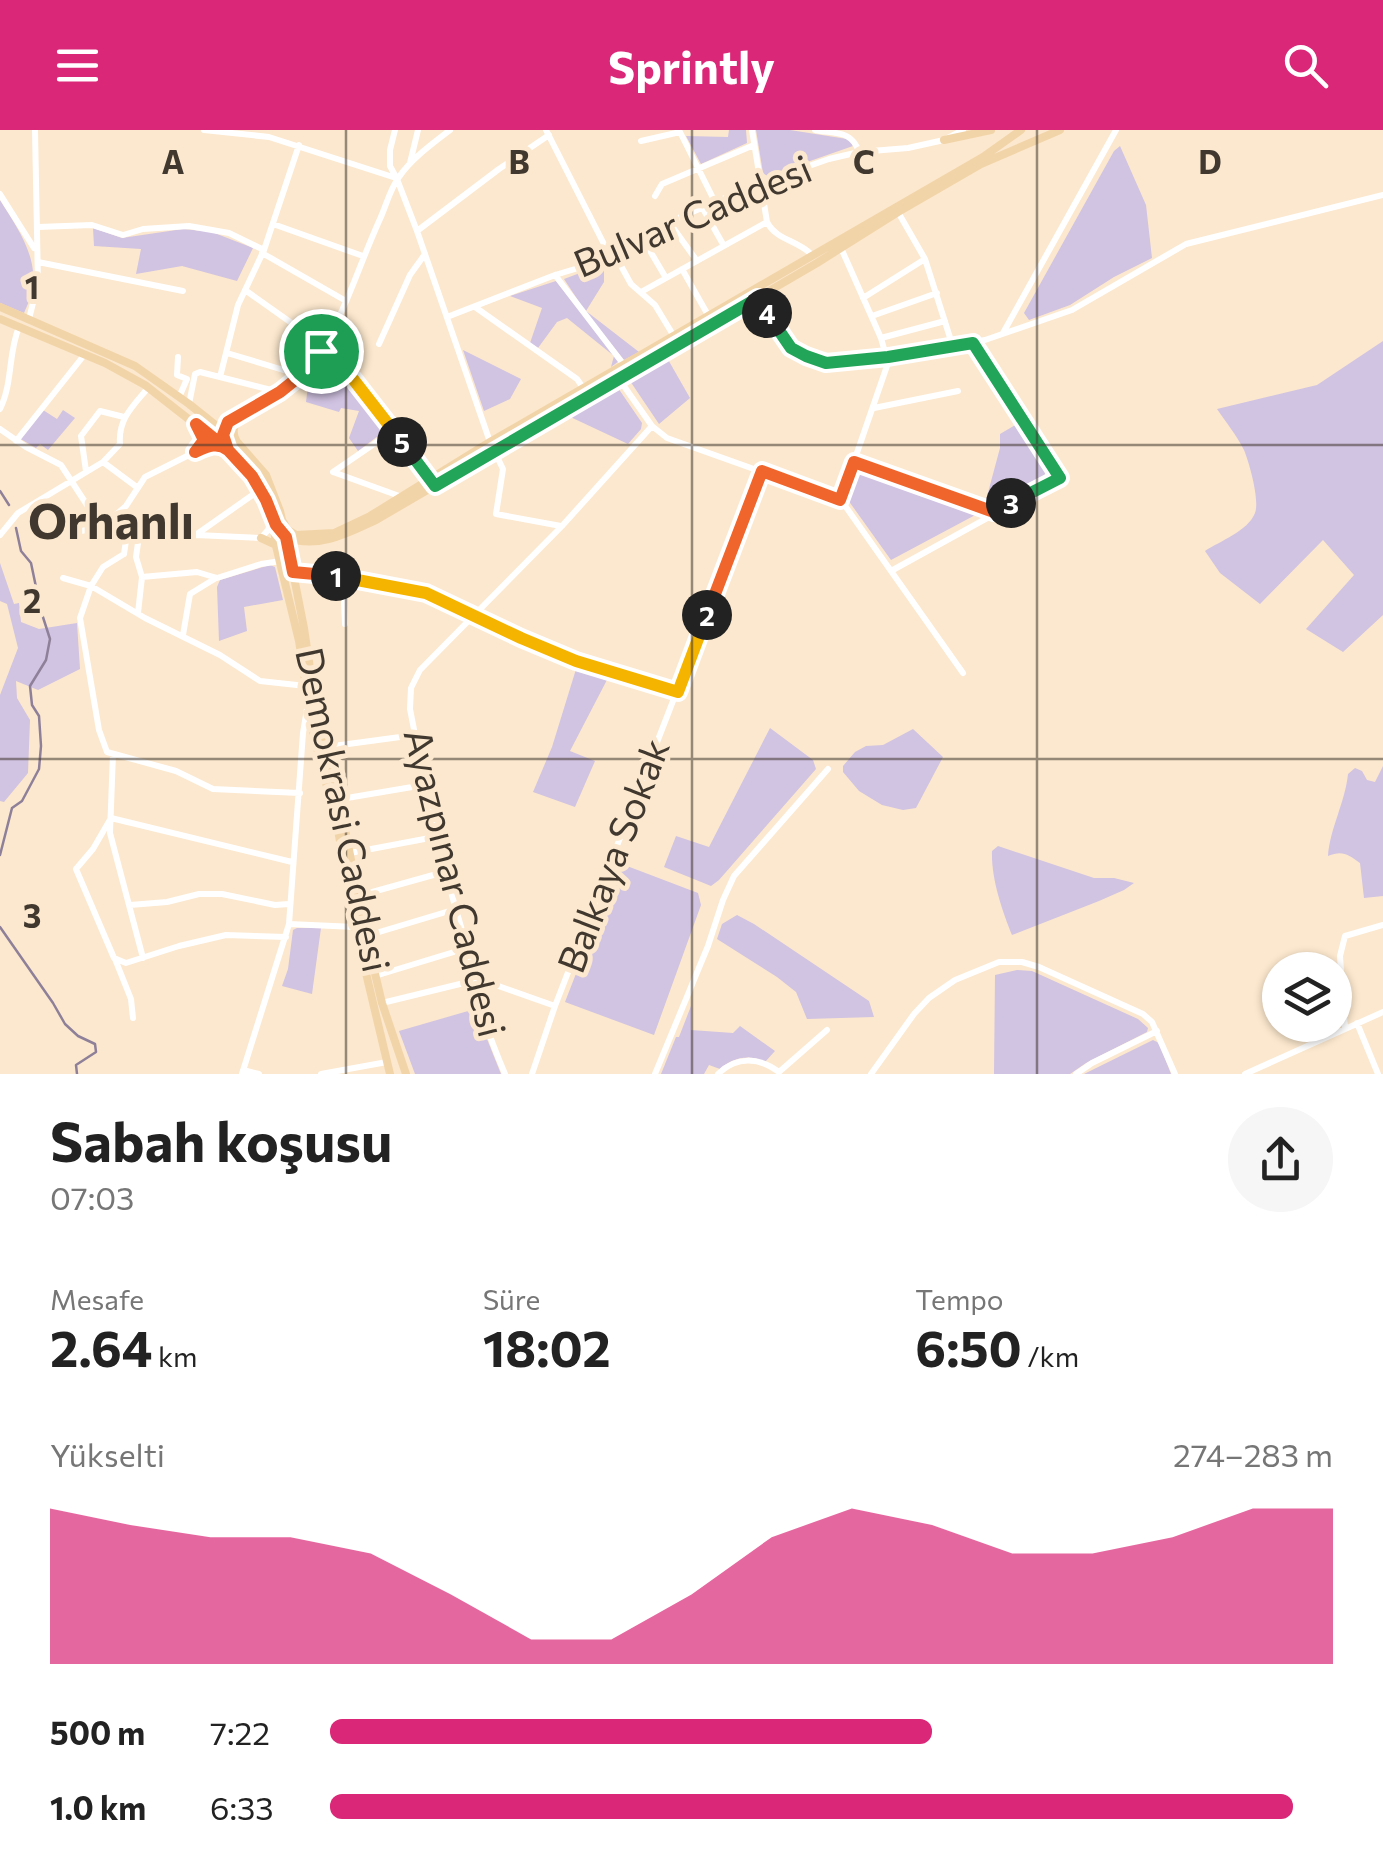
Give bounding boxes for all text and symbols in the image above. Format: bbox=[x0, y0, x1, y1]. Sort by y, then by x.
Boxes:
icon: menu bbox=[50, 38, 105, 93]
text: Sprintly bbox=[608, 38, 775, 93]
icon: search bbox=[1278, 38, 1333, 93]
text: A bbox=[162, 141, 185, 181]
text: B bbox=[508, 141, 530, 181]
text: C bbox=[853, 141, 875, 181]
text: D bbox=[1198, 141, 1222, 181]
street label: Bulvar Caddesi bbox=[566, 143, 818, 286]
text: 1 bbox=[25, 266, 39, 306]
pin: 4 bbox=[742, 288, 792, 338]
text: 4 bbox=[758, 296, 776, 330]
pin bbox=[279, 309, 364, 394]
icon: arrive bbox=[294, 324, 349, 379]
pin: 5 bbox=[377, 417, 427, 467]
text: 5 bbox=[394, 425, 410, 459]
pin: 3 bbox=[986, 478, 1036, 528]
text: 3 bbox=[1003, 486, 1019, 520]
district label: Orhanlı bbox=[28, 490, 194, 549]
pin: 1 bbox=[311, 551, 361, 601]
text: 1 bbox=[330, 559, 342, 593]
text: 2 bbox=[23, 580, 41, 620]
pin: 2 bbox=[682, 590, 732, 640]
text: 2 bbox=[699, 598, 715, 632]
street label: Demokrasi Caddesi bbox=[287, 643, 402, 976]
street label: Ayazpınar Caddesi bbox=[395, 723, 517, 1041]
street label: Balkaya Sokak bbox=[546, 732, 678, 979]
text: 3 bbox=[23, 895, 41, 935]
map controls bbox=[1262, 952, 1352, 1042]
button: layers bbox=[1262, 952, 1352, 1042]
text: Sabah koşusu bbox=[50, 1106, 392, 1173]
button: share bbox=[1228, 1107, 1333, 1212]
text: 07:03 bbox=[50, 1177, 134, 1217]
text: Mesafe bbox=[50, 1282, 144, 1316]
text: Süre bbox=[483, 1282, 540, 1316]
text: Tempo bbox=[915, 1282, 1004, 1316]
text: 2.64 bbox=[50, 1316, 153, 1377]
text: 18:02 bbox=[483, 1316, 611, 1377]
text: 6:50 bbox=[915, 1316, 1022, 1377]
text: km bbox=[153, 1339, 197, 1373]
text: /km bbox=[1022, 1339, 1079, 1373]
text: Yükselti bbox=[50, 1434, 165, 1474]
text: 274–283 m bbox=[1173, 1434, 1333, 1474]
text: 500 m bbox=[50, 1712, 145, 1752]
text: 7:22 bbox=[210, 1712, 270, 1752]
text: 1.0 km bbox=[50, 1787, 146, 1827]
text: 6:33 bbox=[210, 1787, 273, 1827]

